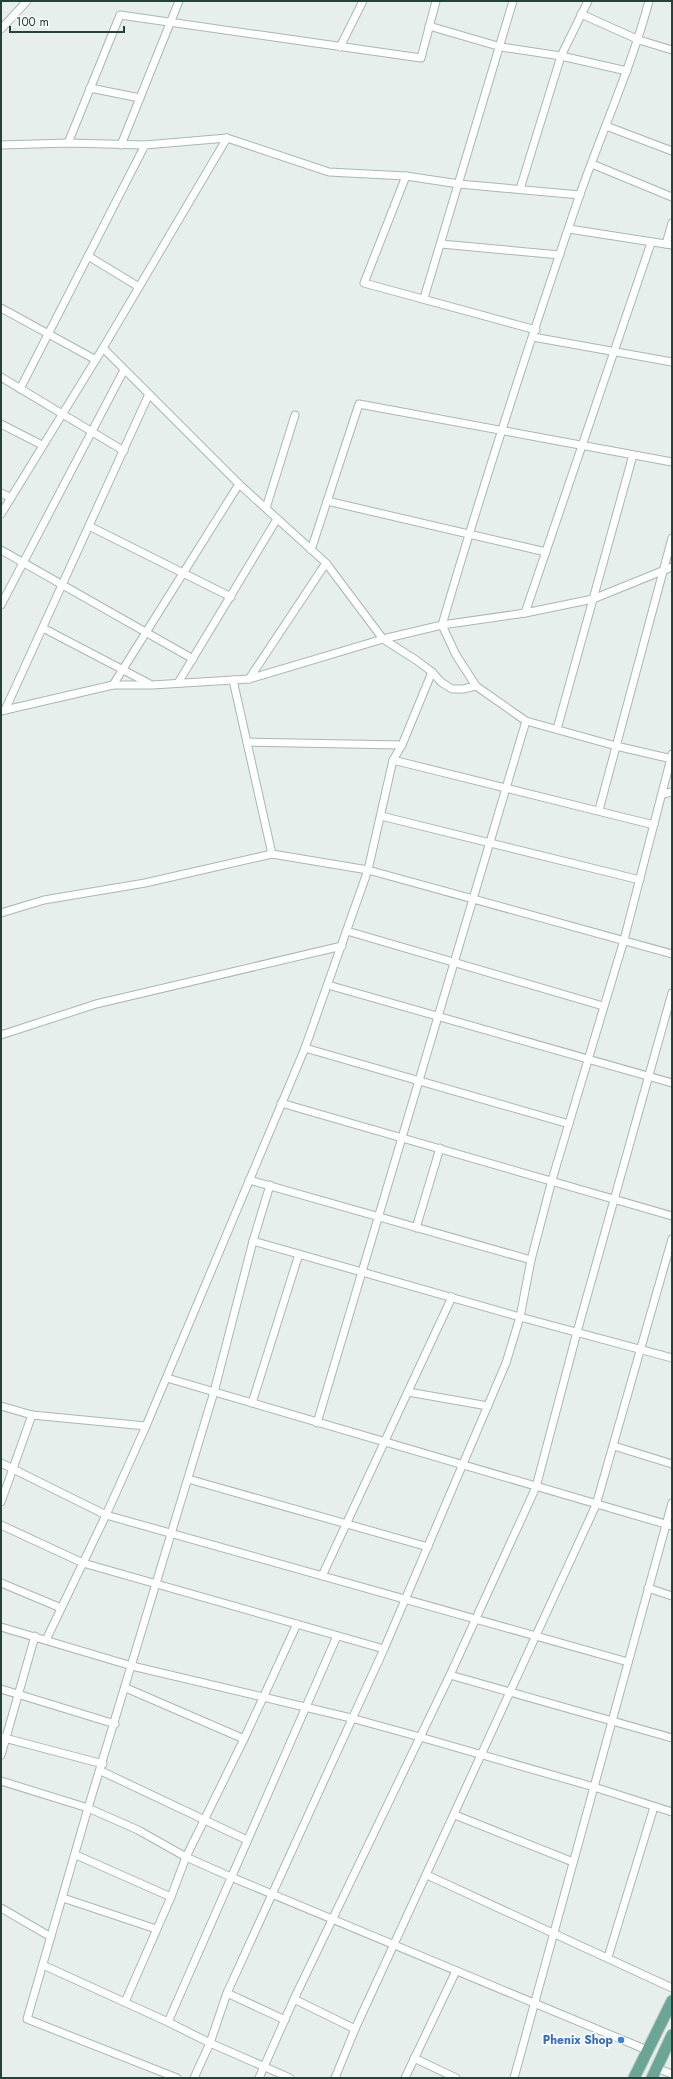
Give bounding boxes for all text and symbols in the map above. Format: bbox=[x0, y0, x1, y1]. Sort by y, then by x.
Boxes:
scale bar bbox=[10, 8, 124, 34]
text: 100 m bbox=[16, 13, 49, 31]
place label: Phenix Shop bbox=[543, 2031, 614, 2049]
marker: Phenix Shop bbox=[616, 2035, 626, 2045]

